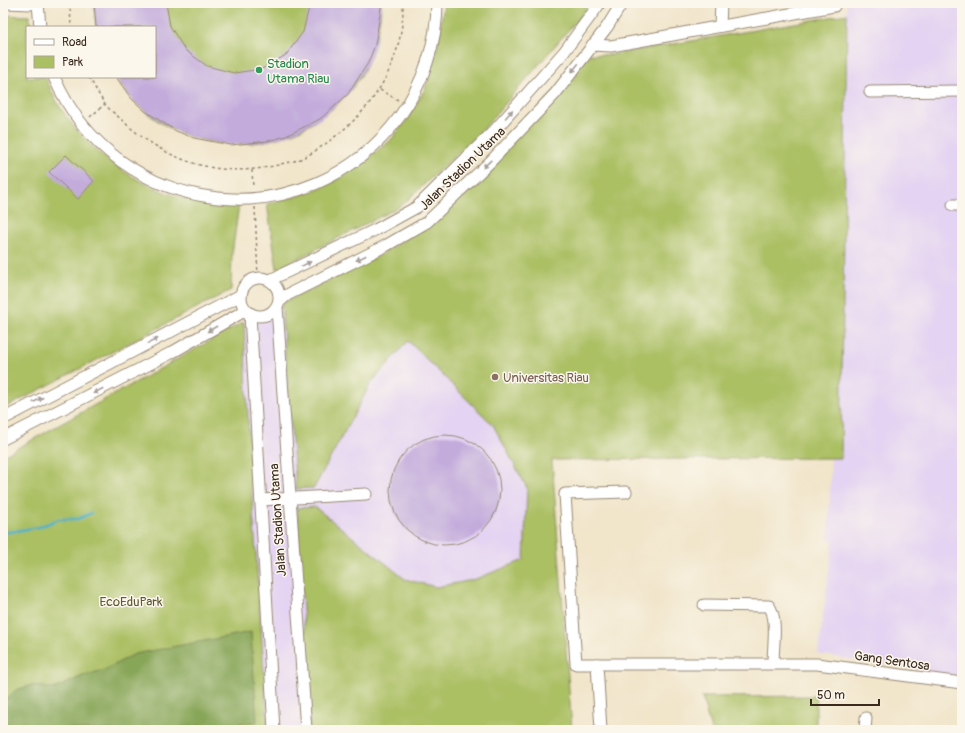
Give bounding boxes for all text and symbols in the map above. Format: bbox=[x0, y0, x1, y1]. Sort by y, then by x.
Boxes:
legend bbox=[26, 26, 156, 78]
text: Road bbox=[62, 35, 87, 50]
text: Park bbox=[62, 55, 83, 70]
place label: Stadion Utama Riau bbox=[267, 56, 329, 87]
one-way arrow bbox=[570, 63, 579, 74]
marker: Stadion Utama Riau bbox=[254, 65, 264, 75]
one-way arrow bbox=[505, 109, 514, 119]
street label: Jalan Stadion Utama bbox=[416, 124, 509, 214]
one-way arrow bbox=[482, 159, 492, 169]
one-way arrow bbox=[355, 254, 367, 261]
one-way arrow bbox=[300, 261, 311, 267]
one-way arrow bbox=[206, 326, 218, 333]
one-way arrow bbox=[147, 337, 159, 344]
place label: Universitas Riau bbox=[503, 370, 589, 386]
marker: Universitas Riau bbox=[490, 372, 500, 382]
one-way arrow bbox=[92, 388, 104, 394]
one-way arrow bbox=[32, 397, 43, 404]
street label: Jalan Stadion Utama bbox=[266, 463, 290, 577]
park label: EcoEduPark bbox=[100, 594, 163, 610]
street label: Gang Sentosa bbox=[853, 648, 931, 674]
scale bar bbox=[811, 681, 879, 707]
text: 50 m bbox=[817, 688, 845, 703]

